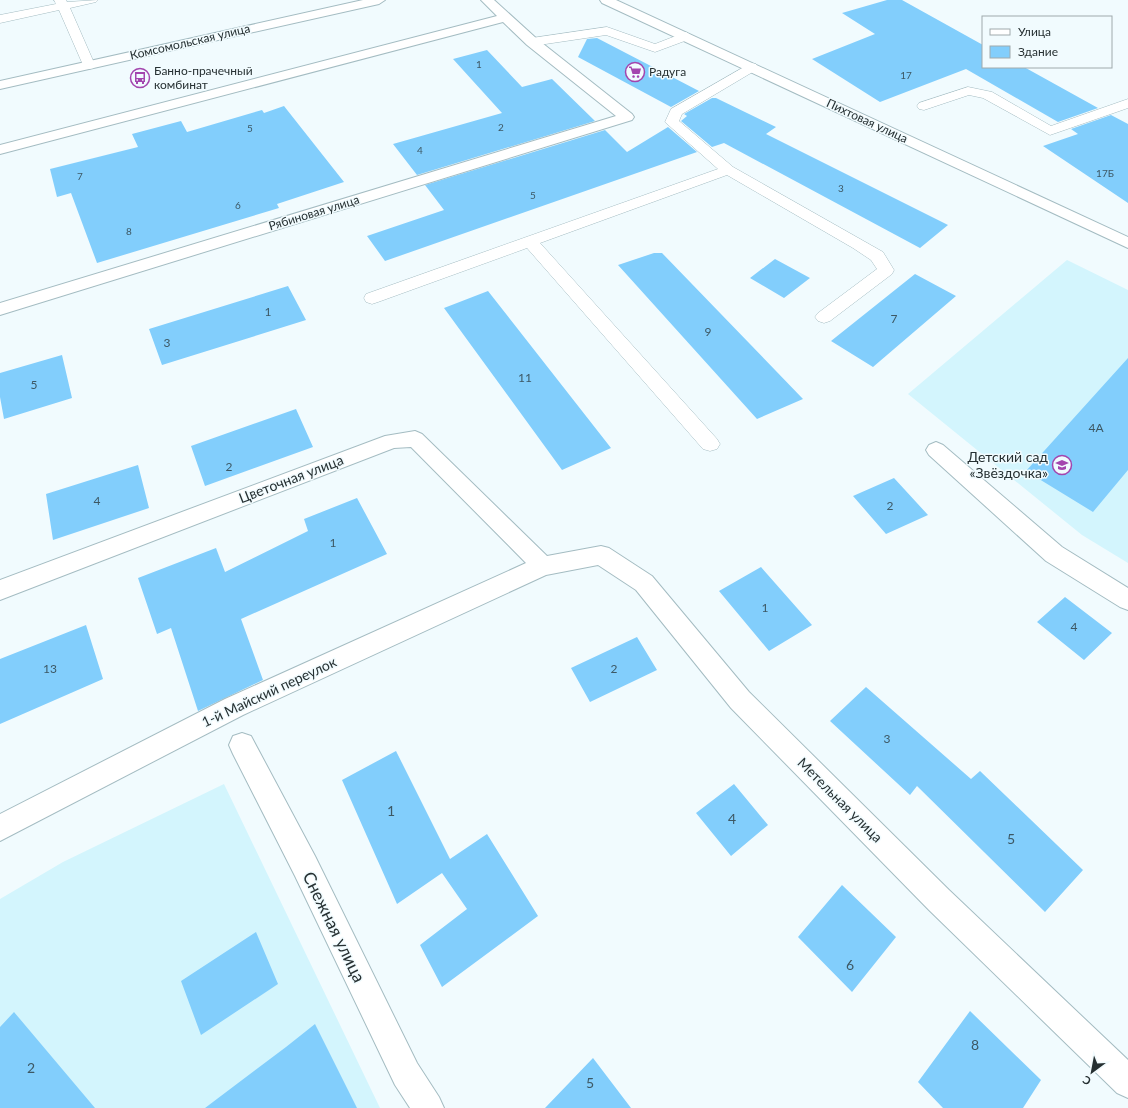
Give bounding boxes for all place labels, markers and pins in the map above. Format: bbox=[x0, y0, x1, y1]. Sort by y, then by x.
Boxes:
supermarket icon: Радуга bbox=[624, 61, 646, 83]
place label: Банно-прачечный комбинат bbox=[154, 63, 253, 92]
place label: Радуга bbox=[649, 64, 686, 79]
bus stop icon: Банно-прачечный комбинат bbox=[129, 67, 151, 89]
place label: Детский сад «Звёздочка» bbox=[967, 448, 1048, 481]
school or university icon: Детский сад «Звёздочка» bbox=[1051, 454, 1073, 476]

